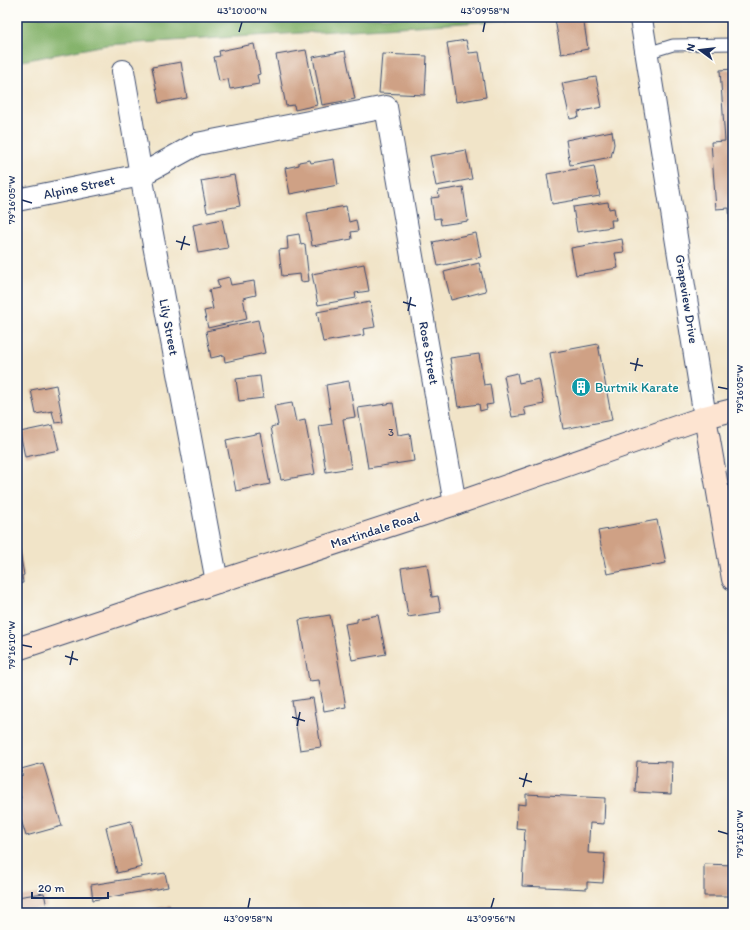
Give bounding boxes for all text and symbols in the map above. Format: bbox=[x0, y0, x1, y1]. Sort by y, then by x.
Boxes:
text: 43°10'00"N bbox=[217, 4, 267, 17]
text: 43°09'58"N bbox=[461, 4, 510, 17]
north arrow bbox=[680, 30, 720, 70]
text: N bbox=[684, 42, 698, 53]
street label: Alpine Street bbox=[42, 172, 116, 202]
text: 79°16'05"W bbox=[5, 175, 18, 224]
street label: Grapeview Drive bbox=[673, 253, 701, 345]
street label: Lily Street bbox=[156, 298, 182, 357]
street label: Rose Street bbox=[416, 320, 442, 386]
text: 79°16'05"W bbox=[733, 364, 746, 413]
building icon: Burtnik Karate bbox=[570, 376, 592, 398]
place label: Burtnik Karate bbox=[595, 380, 679, 395]
house number: 3 bbox=[388, 426, 394, 439]
street label: Martindale Road bbox=[329, 509, 421, 551]
text: 79°16'10"W bbox=[5, 621, 18, 669]
text: 79°16'10"W bbox=[733, 810, 746, 858]
scale bar bbox=[32, 874, 108, 900]
text: 20 m bbox=[38, 881, 65, 895]
text: 43°09'58"N bbox=[224, 912, 273, 925]
text: 43°09'56"N bbox=[467, 912, 516, 925]

